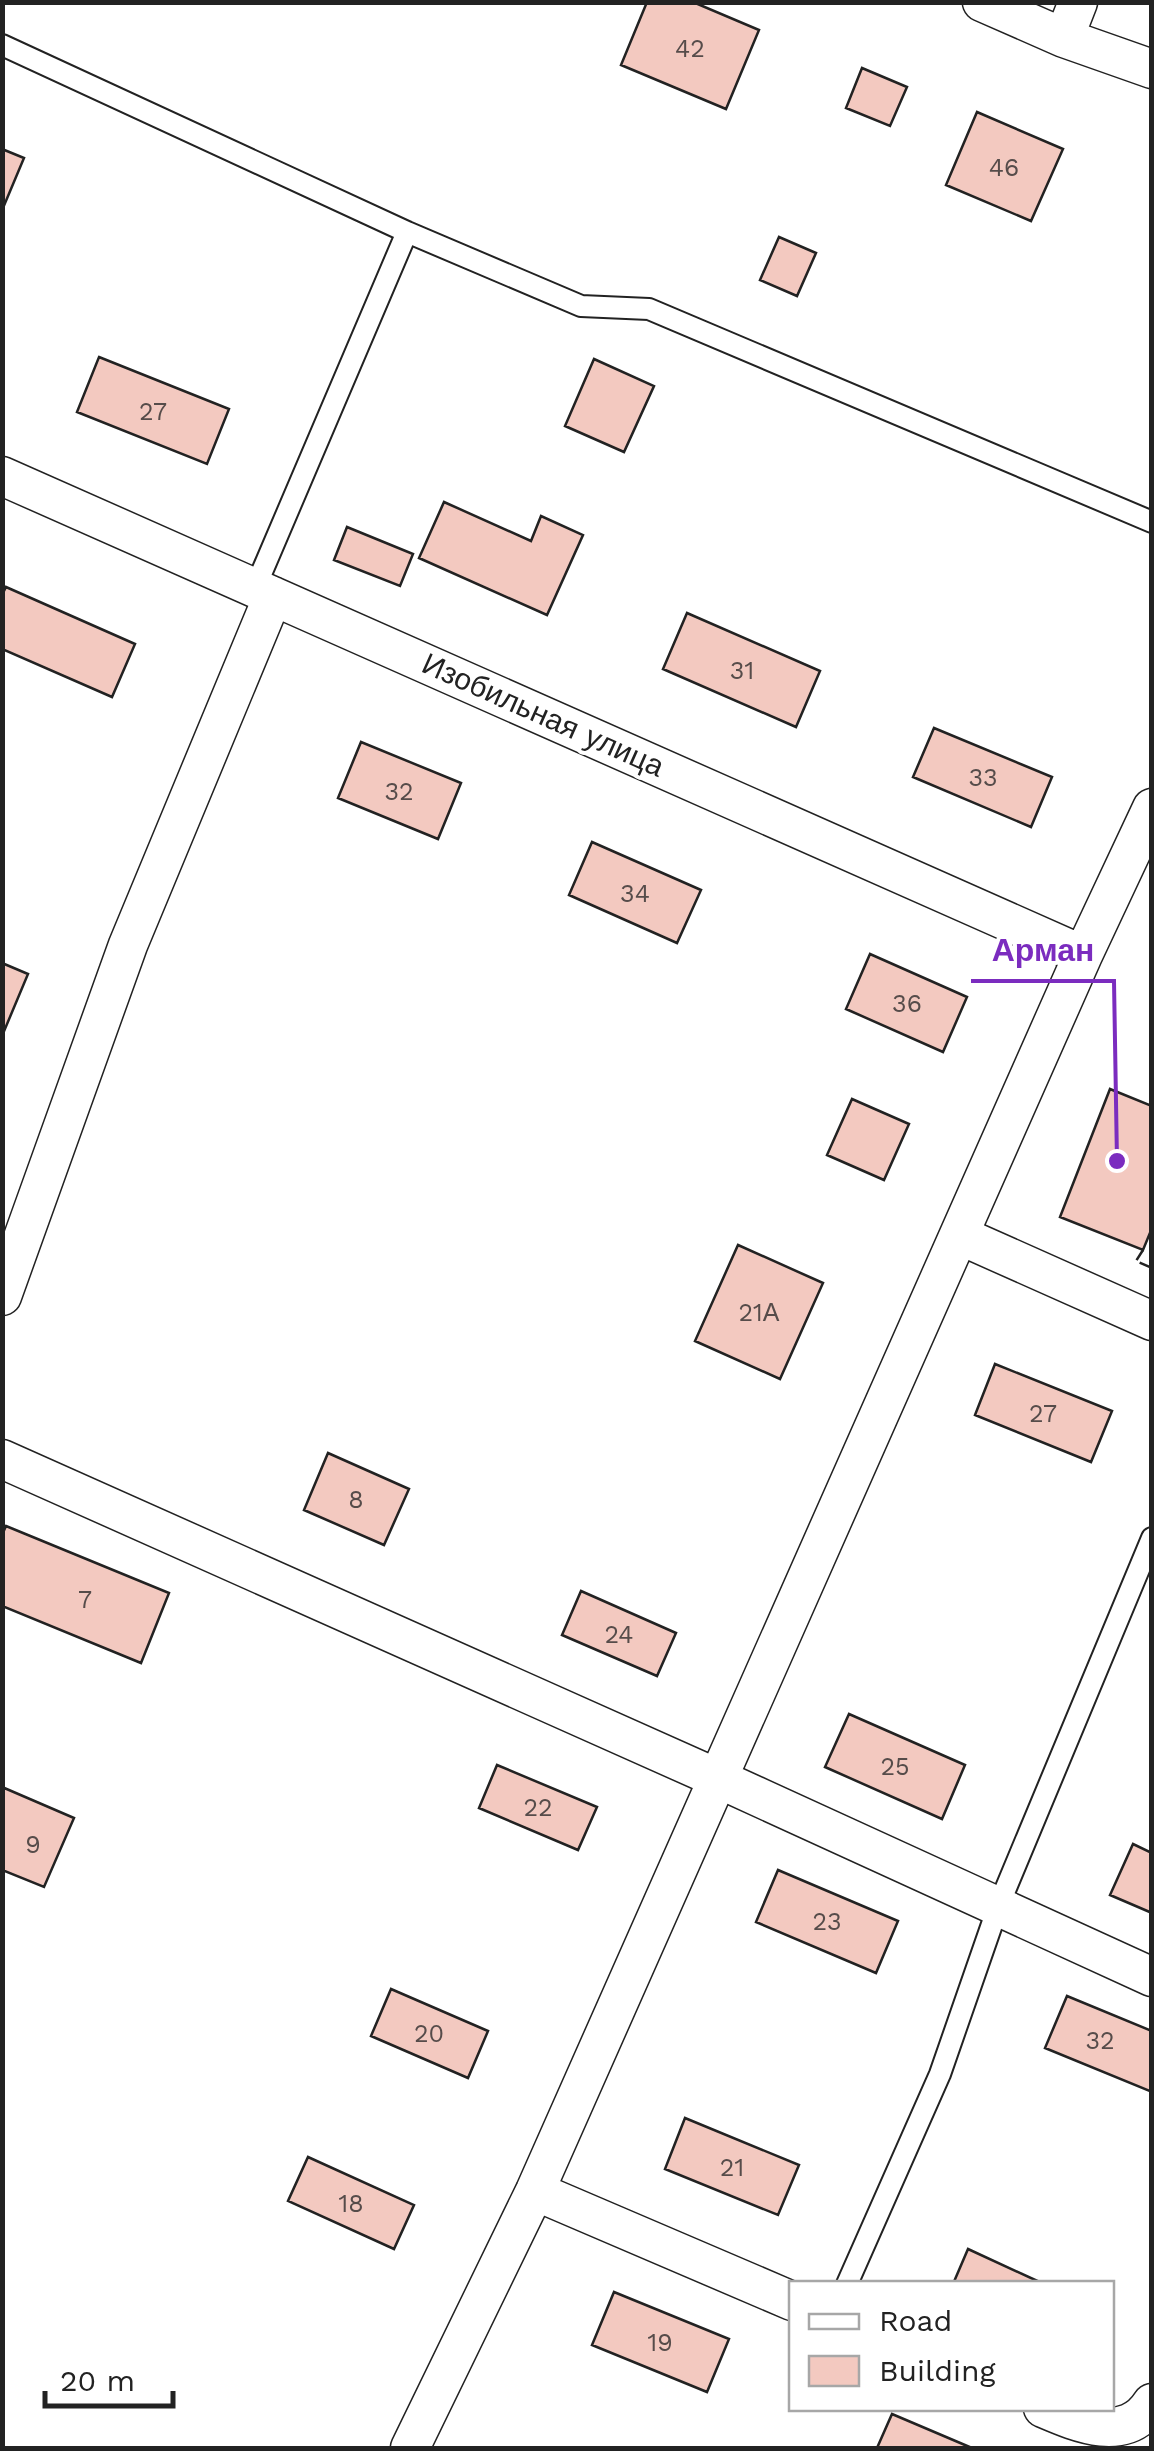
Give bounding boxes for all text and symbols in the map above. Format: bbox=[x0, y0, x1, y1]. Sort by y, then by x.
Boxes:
house number: 42 bbox=[675, 34, 705, 63]
house number: 46 bbox=[989, 153, 1019, 182]
house number: 27 bbox=[139, 397, 167, 426]
street label: Изобильная улица bbox=[417, 645, 670, 784]
house number: 31 bbox=[730, 656, 754, 685]
house number: 33 bbox=[968, 763, 998, 792]
house number: 32 bbox=[384, 777, 414, 806]
house number: 34 bbox=[620, 879, 650, 908]
callout: Арман bbox=[971, 919, 1114, 981]
text: Арман bbox=[992, 931, 1094, 969]
house number: 36 bbox=[892, 989, 922, 1018]
house number: 21А bbox=[739, 1298, 780, 1327]
house number: 27 bbox=[1029, 1399, 1057, 1428]
house number: 8 bbox=[348, 1485, 364, 1514]
house number: 7 bbox=[78, 1585, 92, 1614]
house number: 24 bbox=[604, 1620, 634, 1649]
house number: 25 bbox=[880, 1752, 910, 1781]
house number: 22 bbox=[523, 1793, 553, 1822]
house number: 9 bbox=[25, 1830, 41, 1859]
house number: 23 bbox=[812, 1907, 842, 1936]
house number: 20 bbox=[414, 2019, 444, 2048]
house number: 32 bbox=[1085, 2026, 1115, 2055]
house number: 21 bbox=[720, 2153, 744, 2182]
house number: 18 bbox=[338, 2189, 364, 2218]
legend bbox=[789, 2281, 1114, 2411]
text: Road bbox=[879, 2303, 952, 2338]
house number: 19 bbox=[647, 2328, 673, 2357]
scale bar bbox=[45, 2346, 172, 2408]
text: Building bbox=[879, 2353, 996, 2388]
text: 20 m bbox=[60, 2363, 135, 2398]

